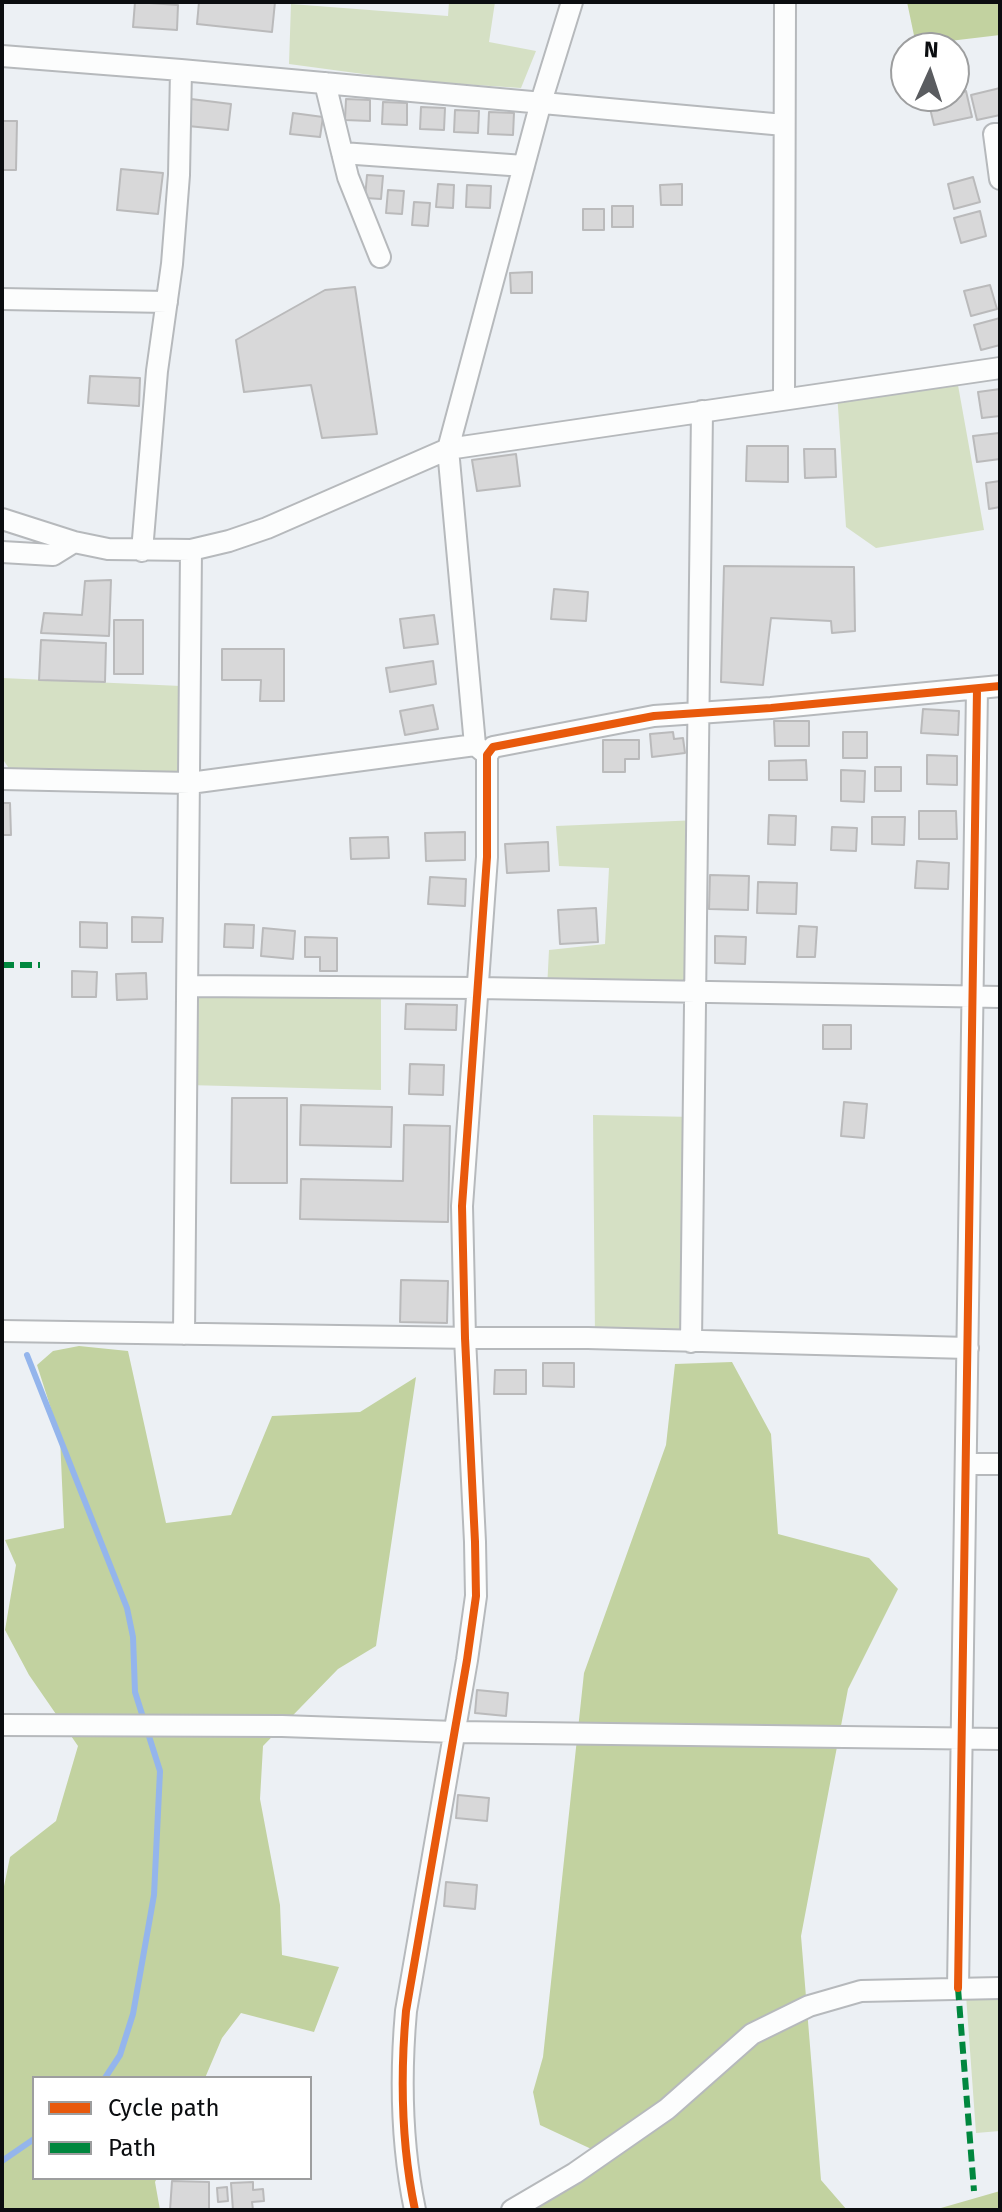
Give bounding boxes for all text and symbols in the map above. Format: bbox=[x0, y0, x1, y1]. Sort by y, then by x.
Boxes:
north arrow bbox=[890, 32, 970, 112]
text: N bbox=[923, 36, 939, 63]
legend bbox=[32, 2076, 312, 2180]
text: Cycle path bbox=[108, 2094, 220, 2122]
text: Path bbox=[108, 2134, 156, 2162]

